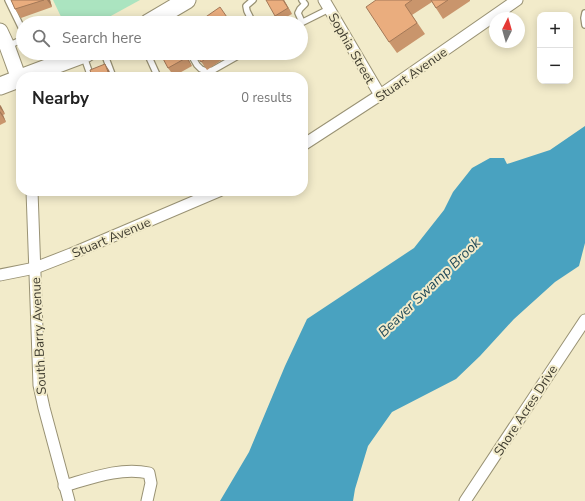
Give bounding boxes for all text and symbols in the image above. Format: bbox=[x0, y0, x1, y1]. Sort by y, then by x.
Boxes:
street label: Sophia Street bbox=[324, 10, 379, 88]
north arrow bbox=[489, 12, 525, 48]
map controls bbox=[537, 12, 573, 84]
button: + bbox=[537, 12, 573, 48]
search box bbox=[16, 16, 308, 60]
icon: search bbox=[30, 27, 52, 49]
text: Search here bbox=[62, 28, 142, 48]
street label: Stuart Avenue bbox=[372, 43, 451, 106]
button: − bbox=[537, 48, 573, 84]
text: Nearby bbox=[32, 87, 89, 110]
text: 0 results bbox=[241, 89, 292, 107]
street label: Stuart Avenue bbox=[69, 213, 154, 263]
water label: Beaver Swamp Brook bbox=[374, 233, 485, 341]
street label: South Barry Avenue bbox=[27, 277, 51, 395]
street label: Shore Acres Drive bbox=[490, 362, 562, 459]

